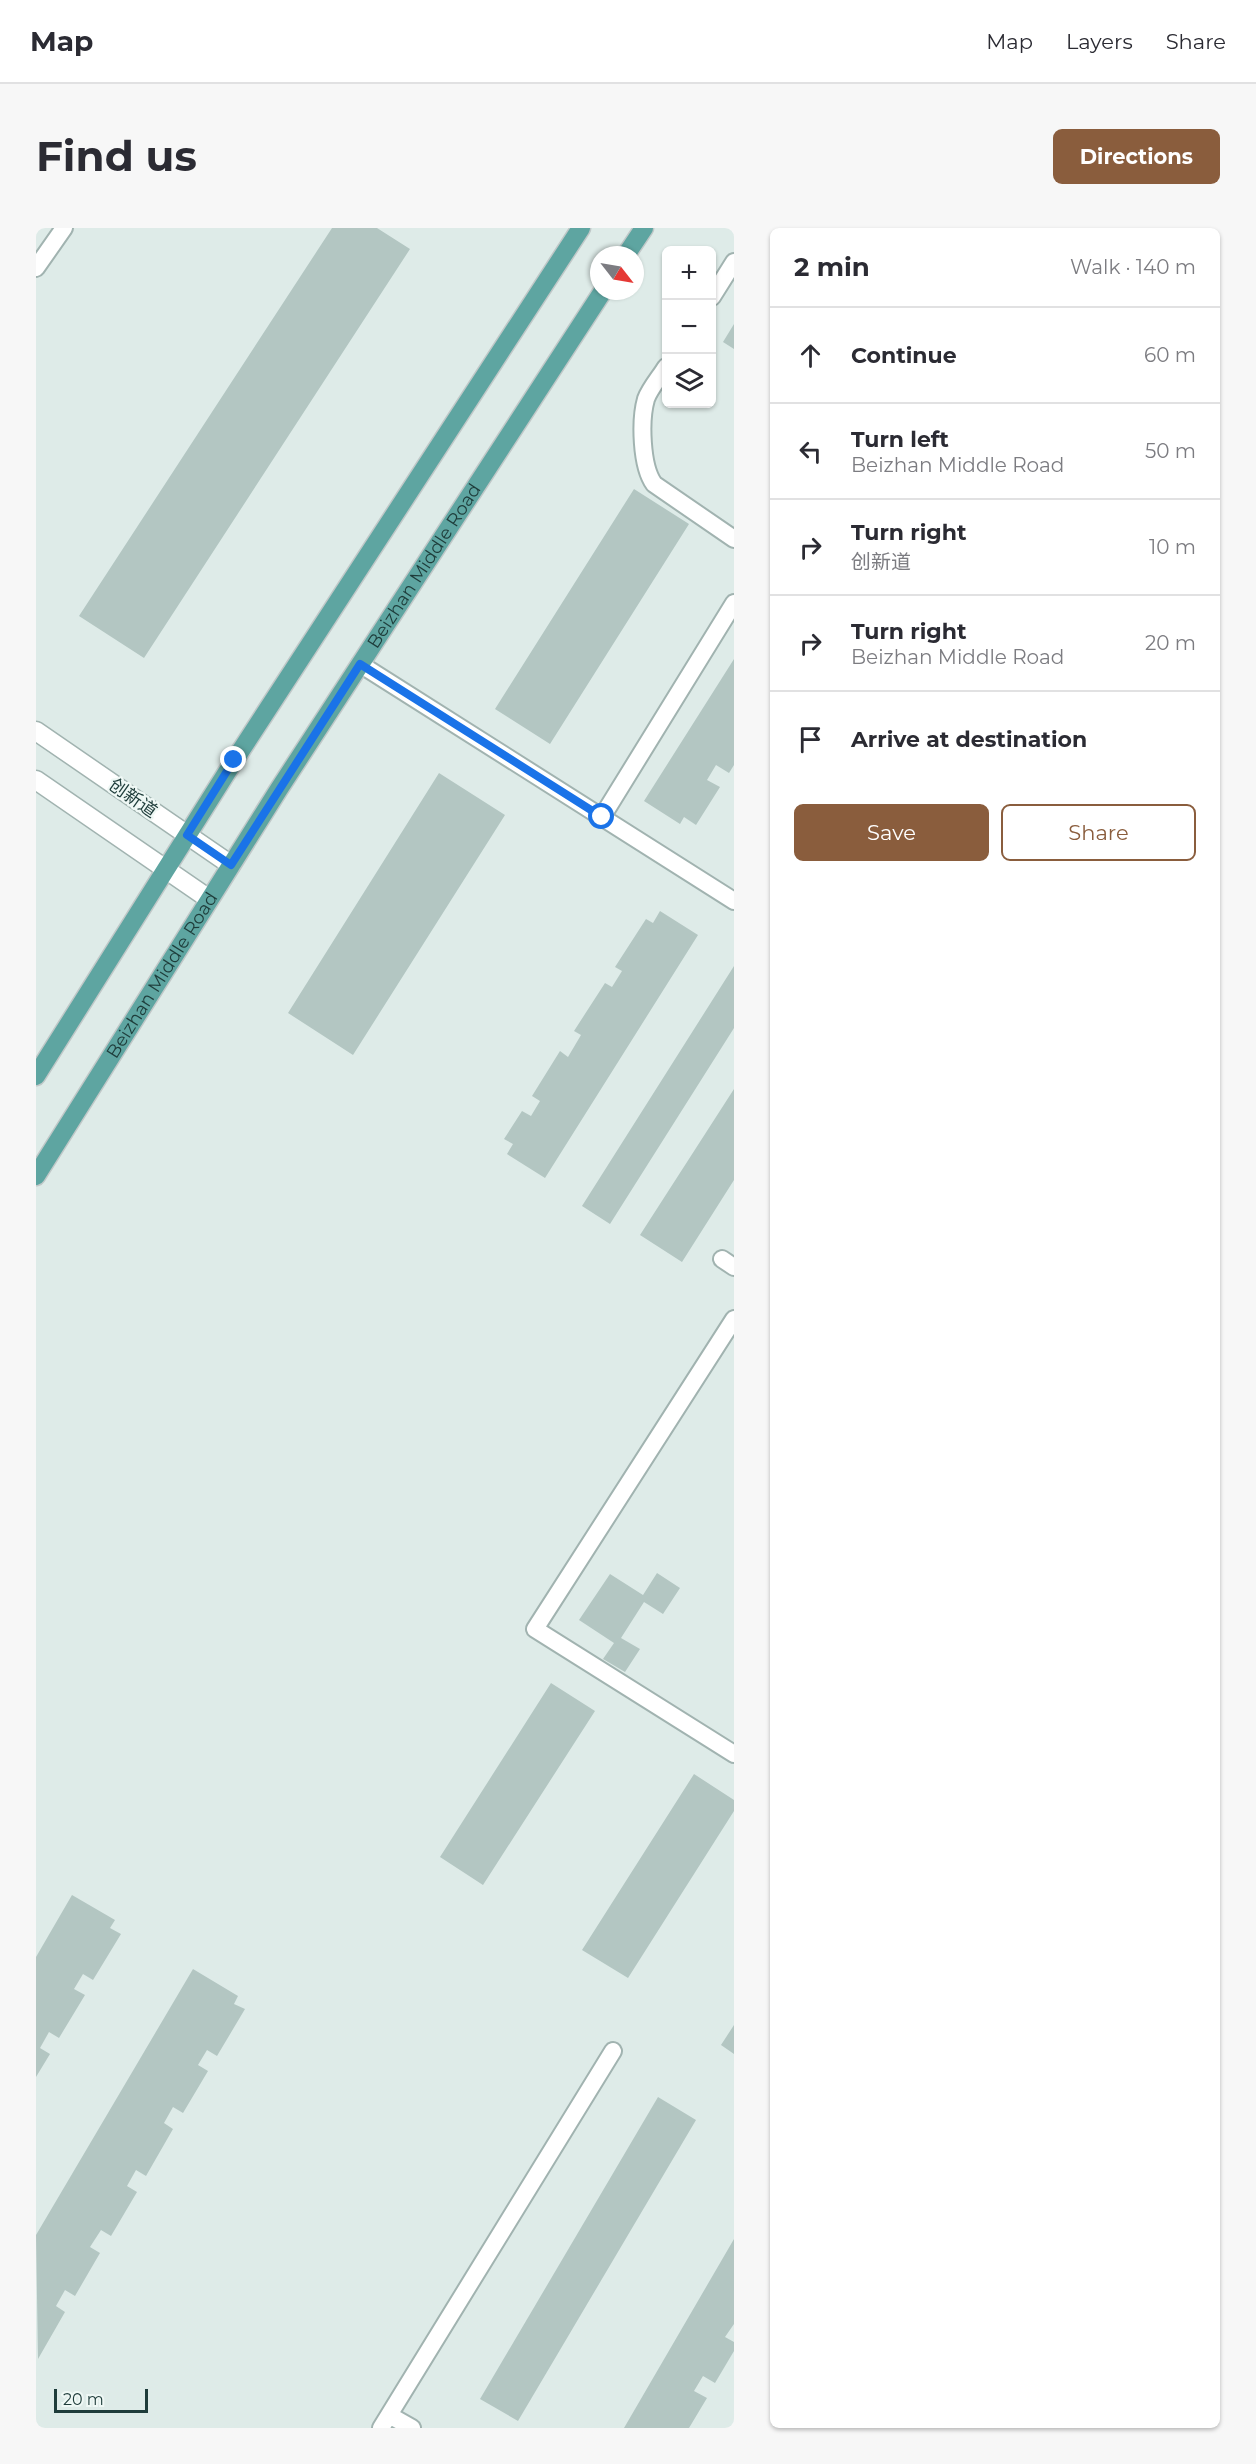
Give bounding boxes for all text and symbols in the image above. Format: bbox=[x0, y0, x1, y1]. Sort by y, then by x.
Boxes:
text: Map bbox=[30, 24, 93, 58]
text: Map bbox=[986, 29, 1033, 54]
text: Layers bbox=[1066, 29, 1133, 54]
text: Share bbox=[1166, 29, 1226, 54]
button: Directions bbox=[1053, 129, 1220, 184]
text: Find us bbox=[36, 130, 197, 182]
north arrow bbox=[590, 246, 644, 300]
map controls bbox=[662, 246, 716, 408]
button: + bbox=[662, 246, 716, 300]
text: 2 min bbox=[794, 251, 870, 283]
text: Walk · 140 m bbox=[1070, 255, 1196, 279]
button: − bbox=[662, 300, 716, 354]
icon: ahead bbox=[794, 339, 827, 372]
text: Continue bbox=[851, 342, 957, 369]
text: 60 m bbox=[1144, 343, 1196, 367]
button: layers bbox=[662, 354, 716, 408]
text: Turn left bbox=[851, 426, 949, 453]
icon: left bbox=[794, 435, 827, 468]
text: 50 m bbox=[1145, 439, 1196, 463]
text: Beizhan Middle Road bbox=[851, 453, 1064, 477]
street label: Beizhan Middle Road bbox=[362, 479, 486, 653]
text: Turn right bbox=[851, 519, 966, 546]
icon: right bbox=[794, 531, 827, 564]
text: 10 m bbox=[1149, 535, 1196, 559]
text: 创新道 bbox=[851, 550, 911, 574]
text: Turn right bbox=[851, 618, 966, 645]
icon: right bbox=[794, 627, 827, 660]
text: 20 m bbox=[1145, 631, 1196, 655]
text: Beizhan Middle Road bbox=[851, 645, 1064, 669]
icon: arrive bbox=[794, 723, 827, 756]
text: Arrive at destination bbox=[851, 726, 1087, 753]
route end bbox=[220, 746, 246, 772]
street label: 创新道 bbox=[105, 774, 161, 822]
route start bbox=[588, 803, 614, 829]
button: Save bbox=[794, 804, 989, 861]
button: Share bbox=[1001, 804, 1196, 861]
street label: Beizhan Middle Road bbox=[102, 888, 222, 1063]
scale bar bbox=[54, 2386, 148, 2414]
text: 20 m bbox=[63, 2390, 104, 2409]

